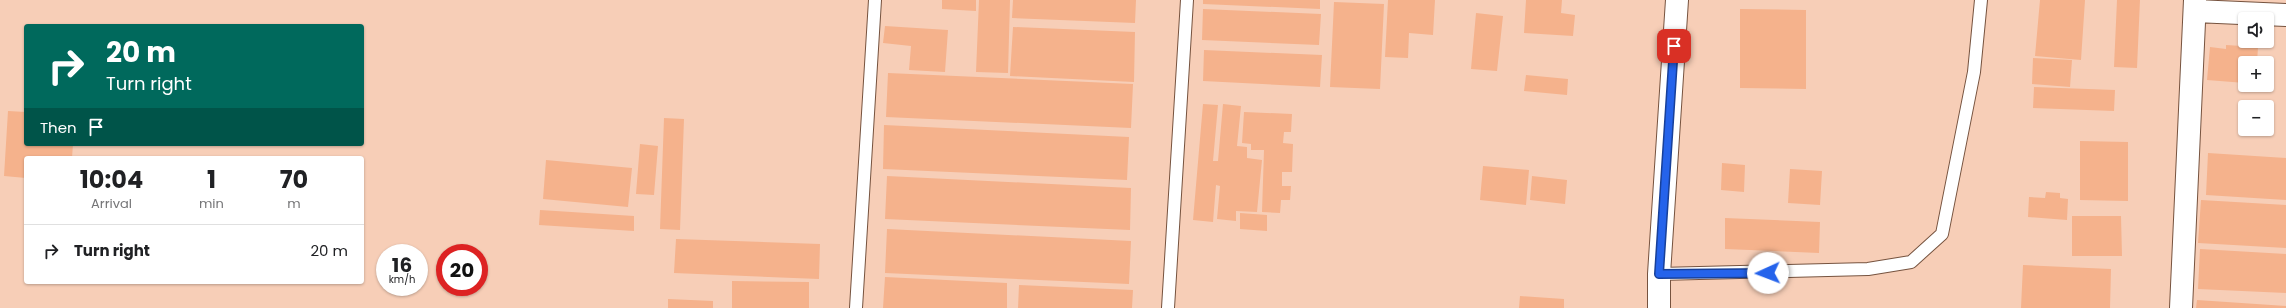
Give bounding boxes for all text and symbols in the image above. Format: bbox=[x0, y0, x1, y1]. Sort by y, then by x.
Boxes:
map controls bbox=[2238, 12, 2274, 136]
button: sound bbox=[2238, 12, 2274, 48]
pin bbox=[1657, 29, 1691, 63]
text: 20 m bbox=[106, 33, 176, 72]
icon: arrive bbox=[1663, 35, 1685, 57]
icon: right bbox=[40, 40, 92, 92]
button: + bbox=[2238, 56, 2274, 92]
text: Turn right bbox=[106, 71, 192, 96]
button: − bbox=[2238, 100, 2274, 136]
icon: arrive bbox=[85, 116, 107, 138]
text: Then bbox=[40, 117, 77, 138]
text: 10:04 bbox=[80, 163, 143, 196]
text: 1 bbox=[207, 163, 216, 196]
text: 70 bbox=[280, 163, 308, 196]
text: Arrival bbox=[91, 194, 132, 213]
text: min bbox=[199, 194, 224, 213]
text: m bbox=[287, 194, 301, 213]
icon: right bbox=[40, 240, 62, 262]
text: Turn right bbox=[74, 240, 150, 261]
text: 20 m bbox=[310, 240, 348, 261]
speed limit sign: 20 bbox=[436, 244, 488, 296]
text: 16 bbox=[392, 251, 412, 279]
position arrow bbox=[1747, 252, 1789, 294]
text: km/h bbox=[389, 272, 415, 287]

